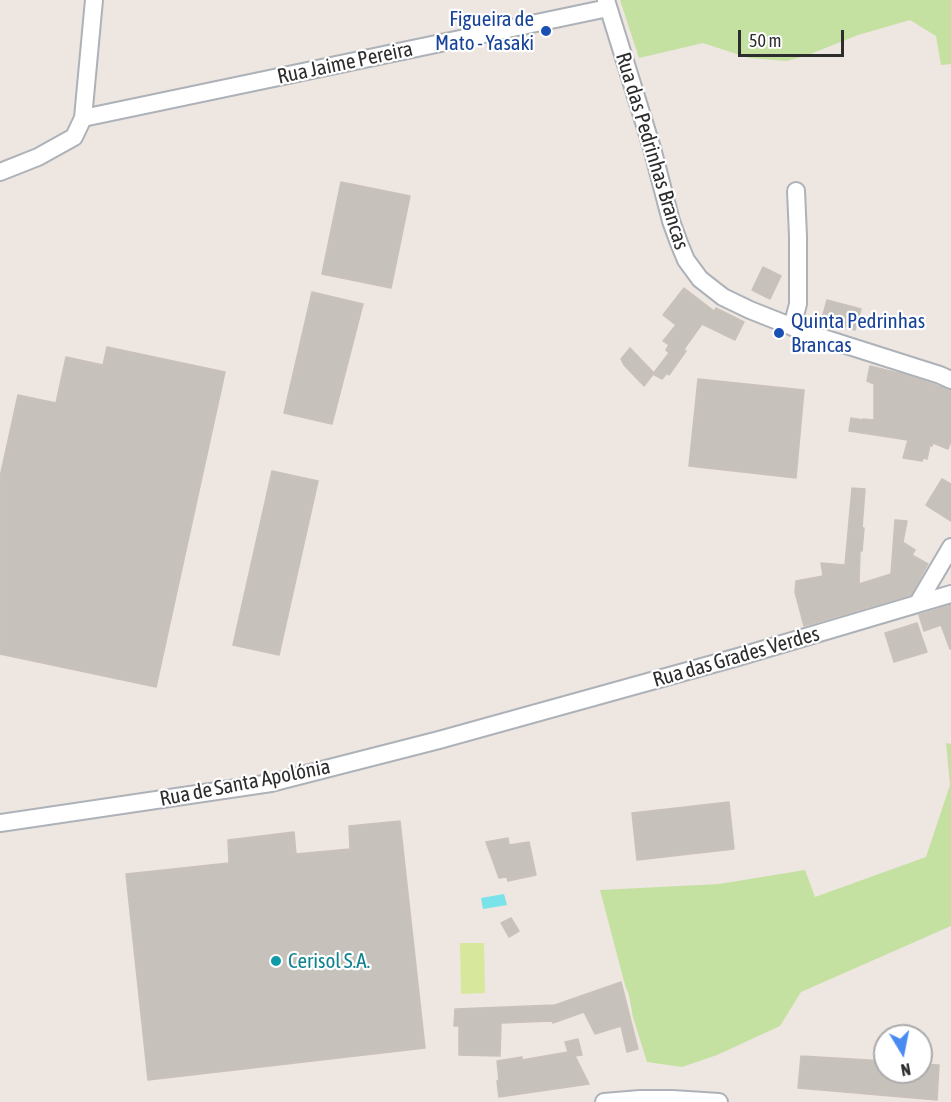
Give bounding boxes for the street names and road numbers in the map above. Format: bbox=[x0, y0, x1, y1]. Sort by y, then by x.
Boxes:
street label: Rua Jaime Pereira bbox=[275, 36, 415, 90]
street label: Rua das Pedrinhas Brancas bbox=[610, 49, 694, 253]
street label: Rua das Grades Verdes bbox=[650, 621, 822, 693]
street label: Rua de Santa Apolónia bbox=[158, 754, 332, 812]

